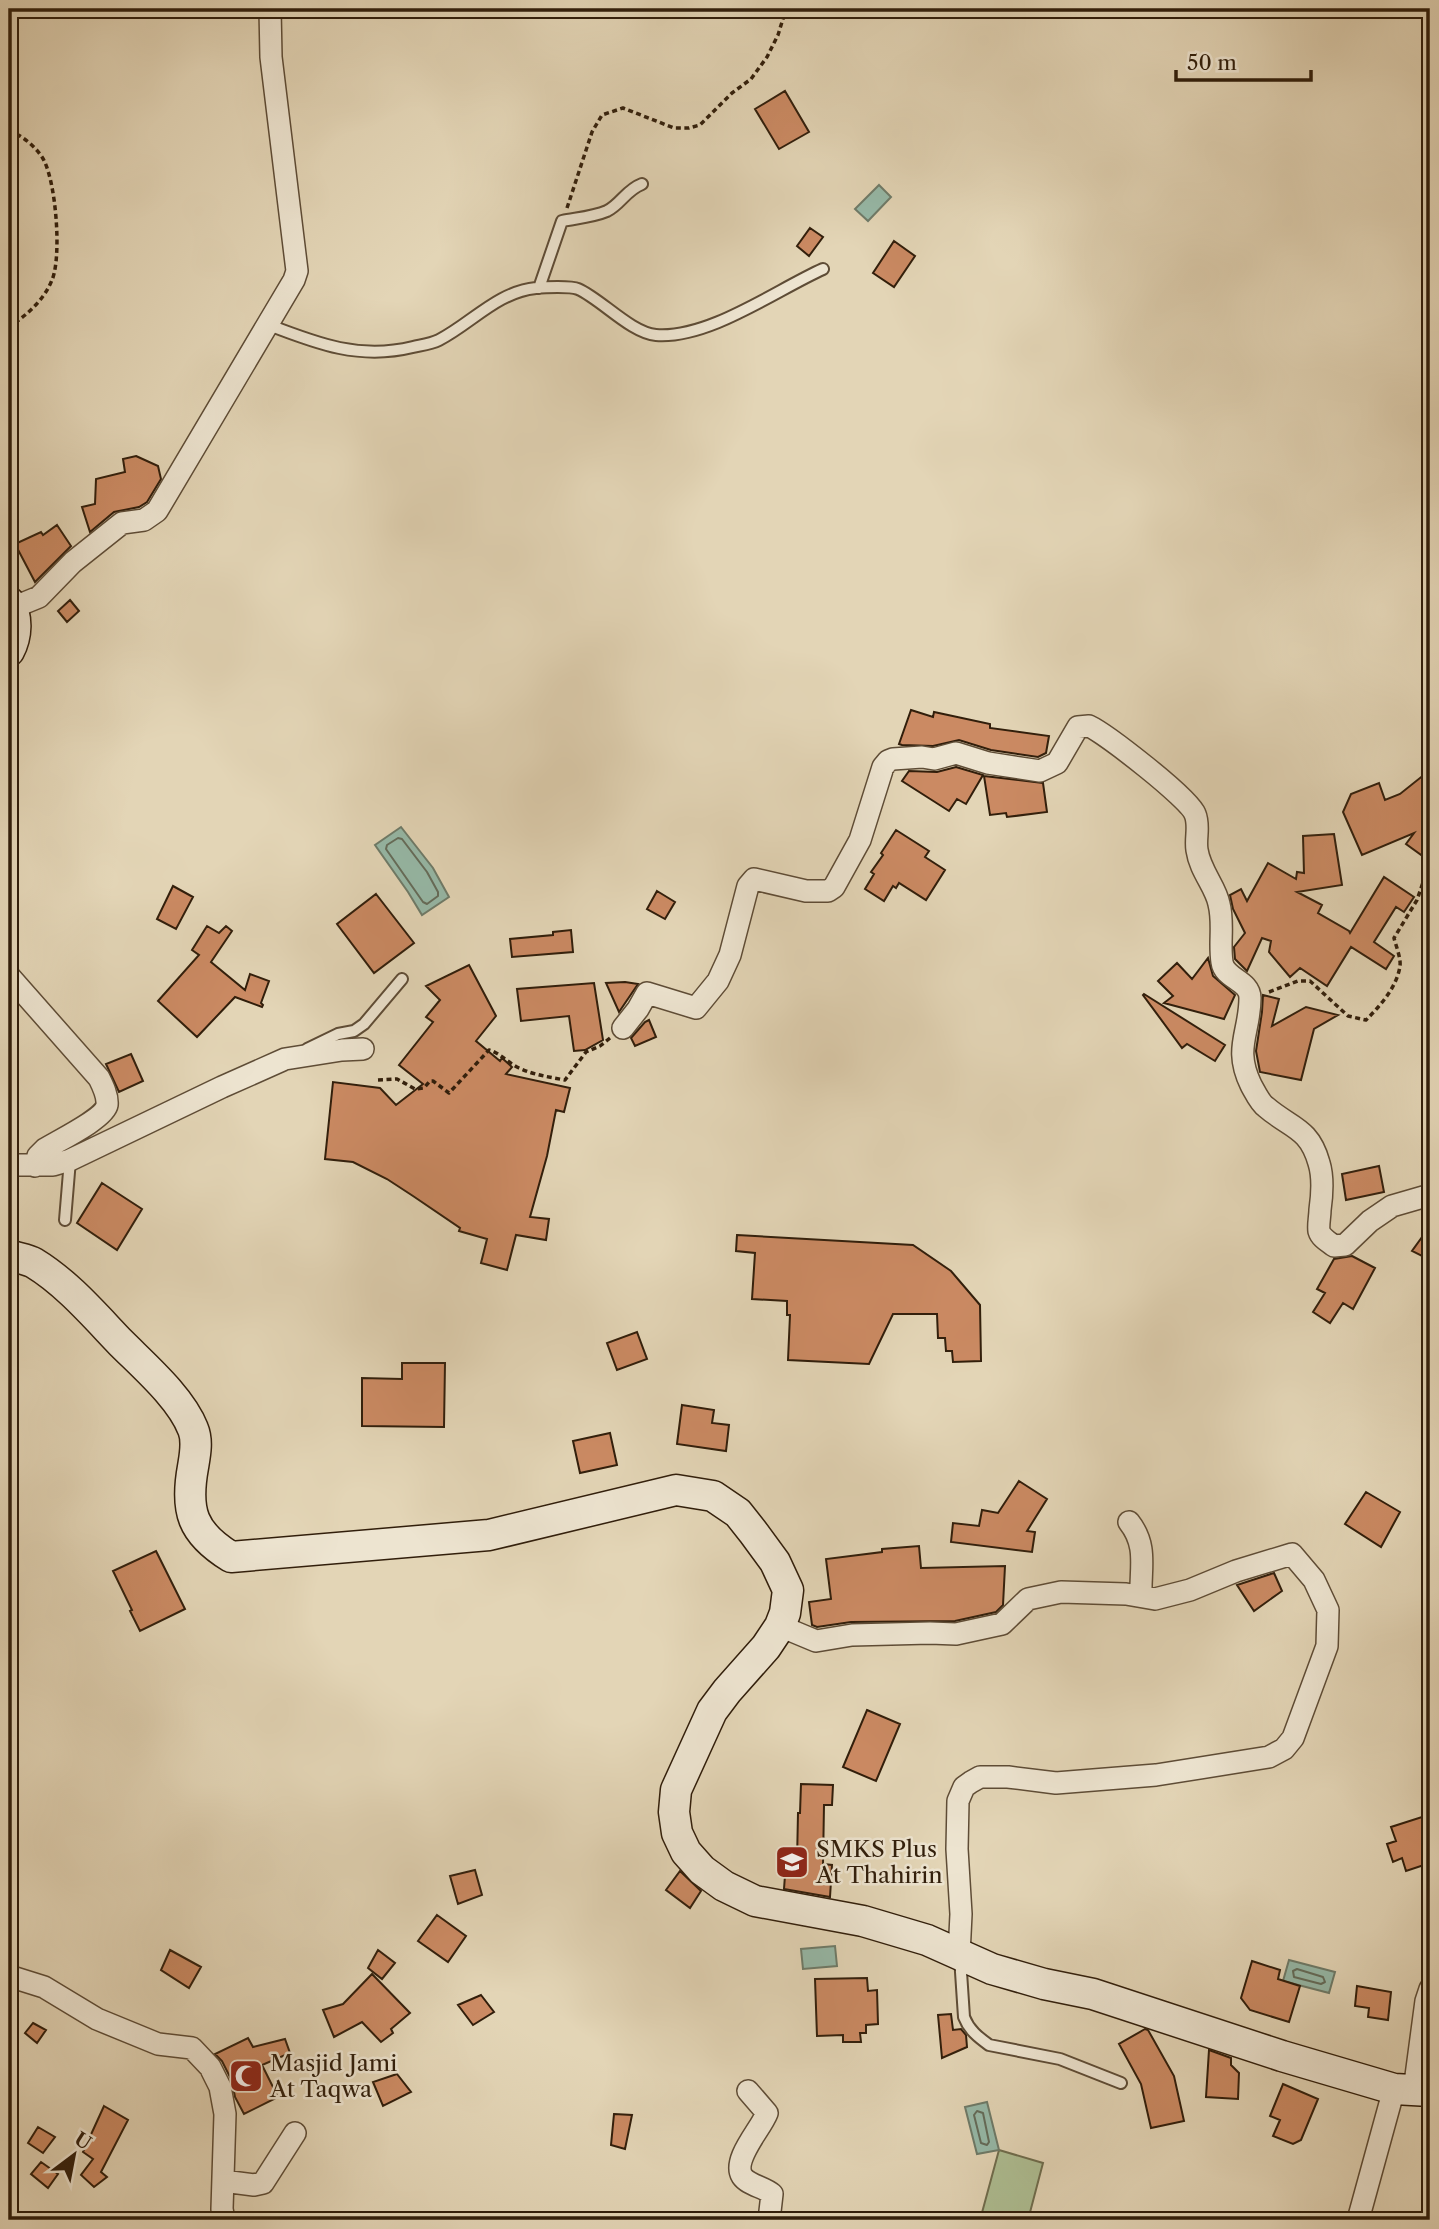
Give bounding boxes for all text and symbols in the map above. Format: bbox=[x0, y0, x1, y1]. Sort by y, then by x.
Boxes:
scale bar bbox=[1176, 38, 1311, 82]
text: 50 m bbox=[1187, 50, 1237, 75]
place label: SMKS Plus At Thahirin bbox=[815, 1835, 943, 1889]
school or university icon: SMKS Plus At Thahirin bbox=[773, 1843, 811, 1881]
place label: Masjid Jami At Taqwa bbox=[269, 2049, 397, 2103]
mosque icon: Masjid Jami At Taqwa bbox=[227, 2057, 265, 2095]
north arrow bbox=[38, 2120, 108, 2190]
text: U bbox=[70, 2127, 96, 2155]

